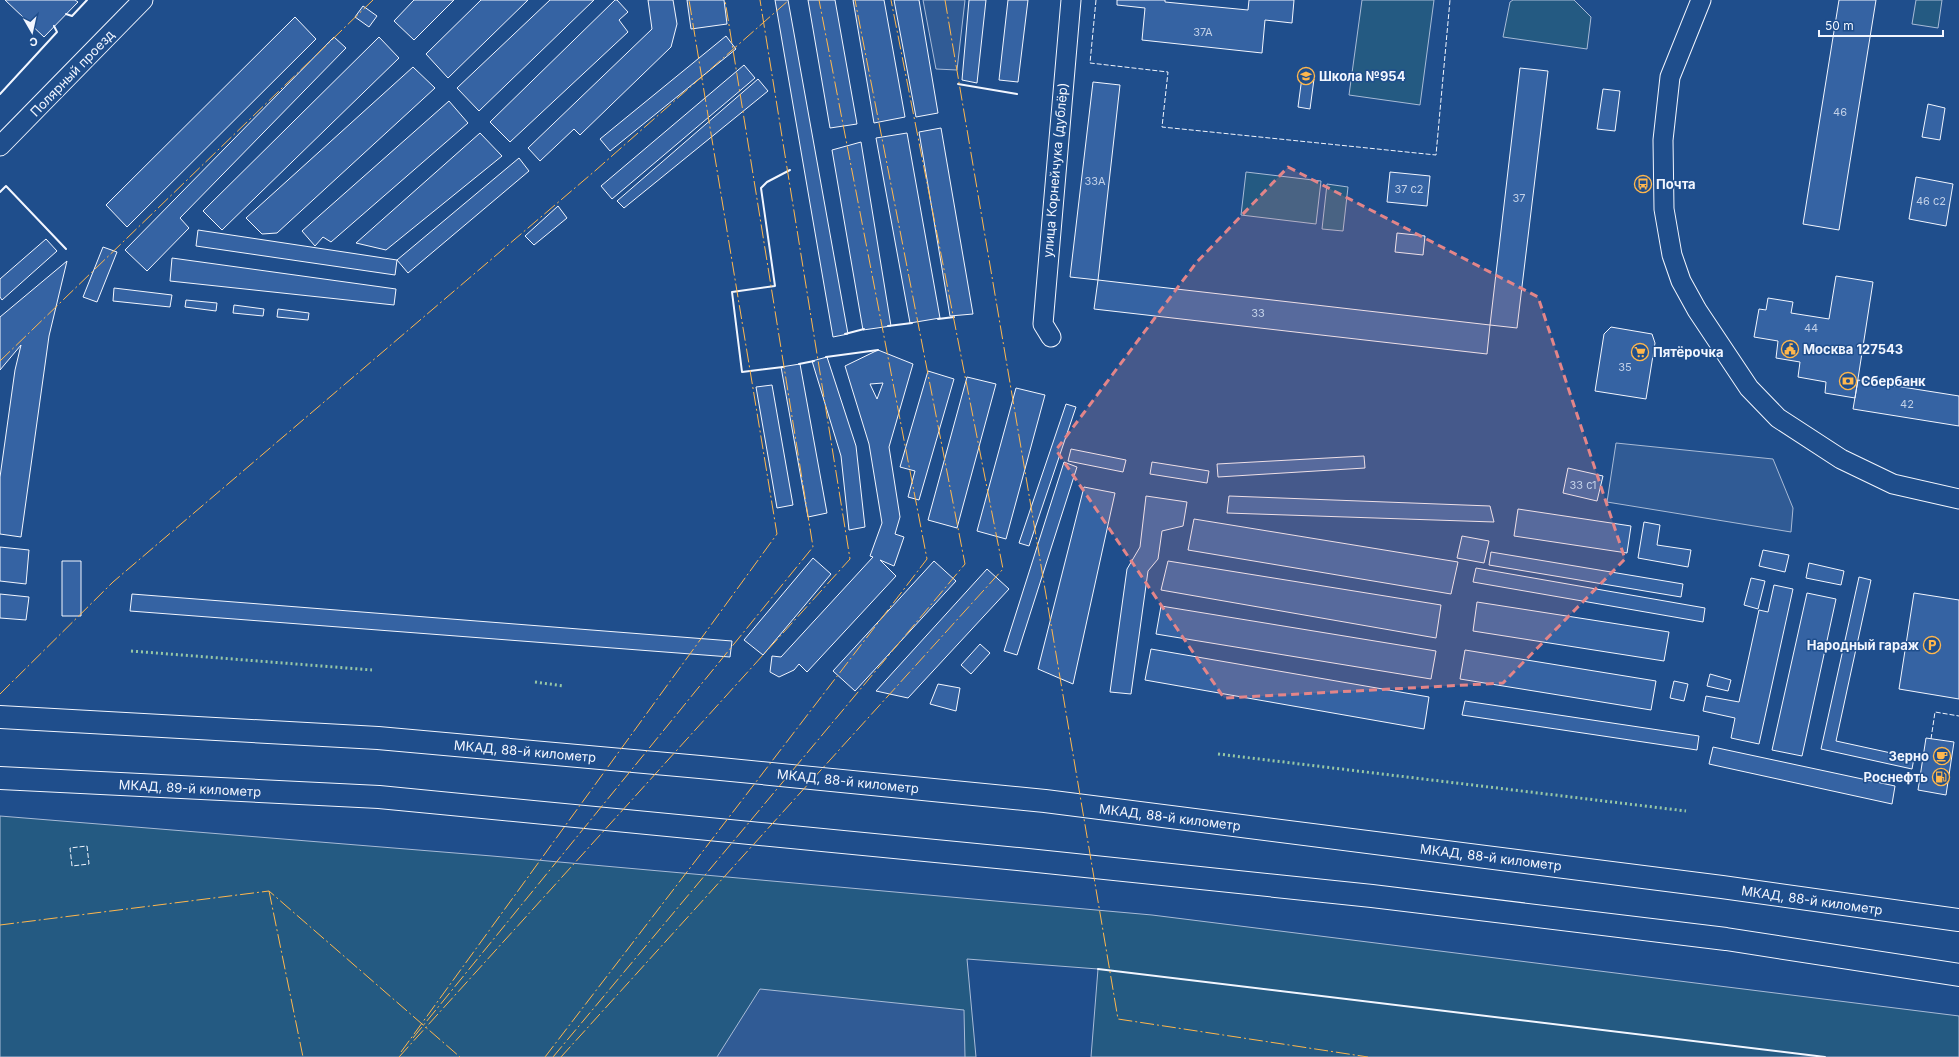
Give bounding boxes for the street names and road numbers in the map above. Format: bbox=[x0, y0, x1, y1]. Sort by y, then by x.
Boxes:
street label: Полярный проезд bbox=[27, 26, 117, 120]
street label: улица Корнейчука (дублёр) bbox=[1039, 82, 1071, 258]
street label: МКАД, 88-й километр bbox=[453, 737, 597, 765]
street label: МКАД, 88-й километр bbox=[776, 766, 920, 796]
street label: МКАД, 89-й километр bbox=[118, 776, 262, 800]
street label: МКАД, 88-й километр bbox=[1098, 800, 1242, 834]
street label: МКАД, 88-й километр bbox=[1419, 840, 1563, 874]
street label: МКАД, 88-й километр bbox=[1740, 882, 1884, 918]

